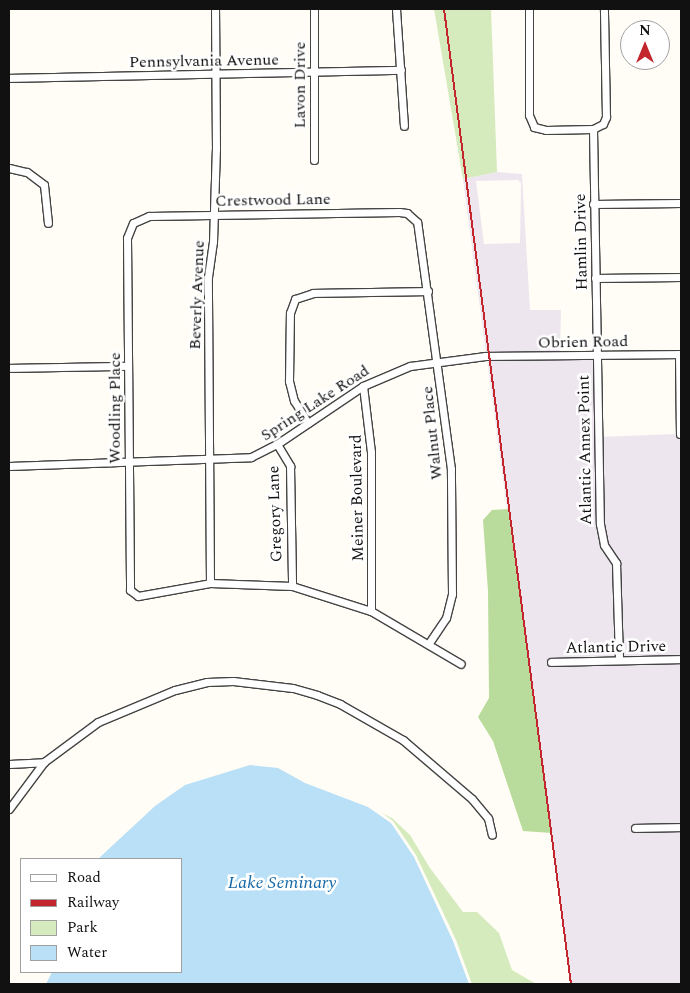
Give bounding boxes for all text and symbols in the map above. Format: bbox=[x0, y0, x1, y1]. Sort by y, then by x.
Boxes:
north arrow bbox=[620, 20, 670, 70]
text: N bbox=[639, 20, 651, 41]
street label: Lavon Drive bbox=[290, 42, 310, 128]
street label: Pennsylvania Avenue bbox=[129, 50, 279, 72]
street label: Crestwood Lane bbox=[215, 189, 331, 211]
street label: Hamlin Drive bbox=[571, 193, 591, 291]
street label: Beverly Avenue bbox=[185, 240, 209, 350]
street label: Obrien Road bbox=[538, 332, 628, 352]
street label: Woodling Place bbox=[105, 352, 125, 464]
street label: Spring Lake Road bbox=[257, 361, 373, 445]
street label: Atlantic Annex Point bbox=[574, 375, 596, 525]
street label: Walnut Place bbox=[418, 385, 446, 481]
street label: Meiner Boulevard bbox=[346, 434, 368, 562]
street label: Gregory Lane bbox=[264, 465, 286, 563]
street label: Atlantic Drive bbox=[566, 637, 666, 657]
legend bbox=[20, 858, 182, 973]
text: Road bbox=[67, 866, 101, 889]
water label: Lake Seminary bbox=[228, 872, 336, 894]
text: Railway bbox=[67, 891, 119, 914]
text: Park bbox=[67, 916, 98, 939]
text: Water bbox=[67, 941, 107, 964]

